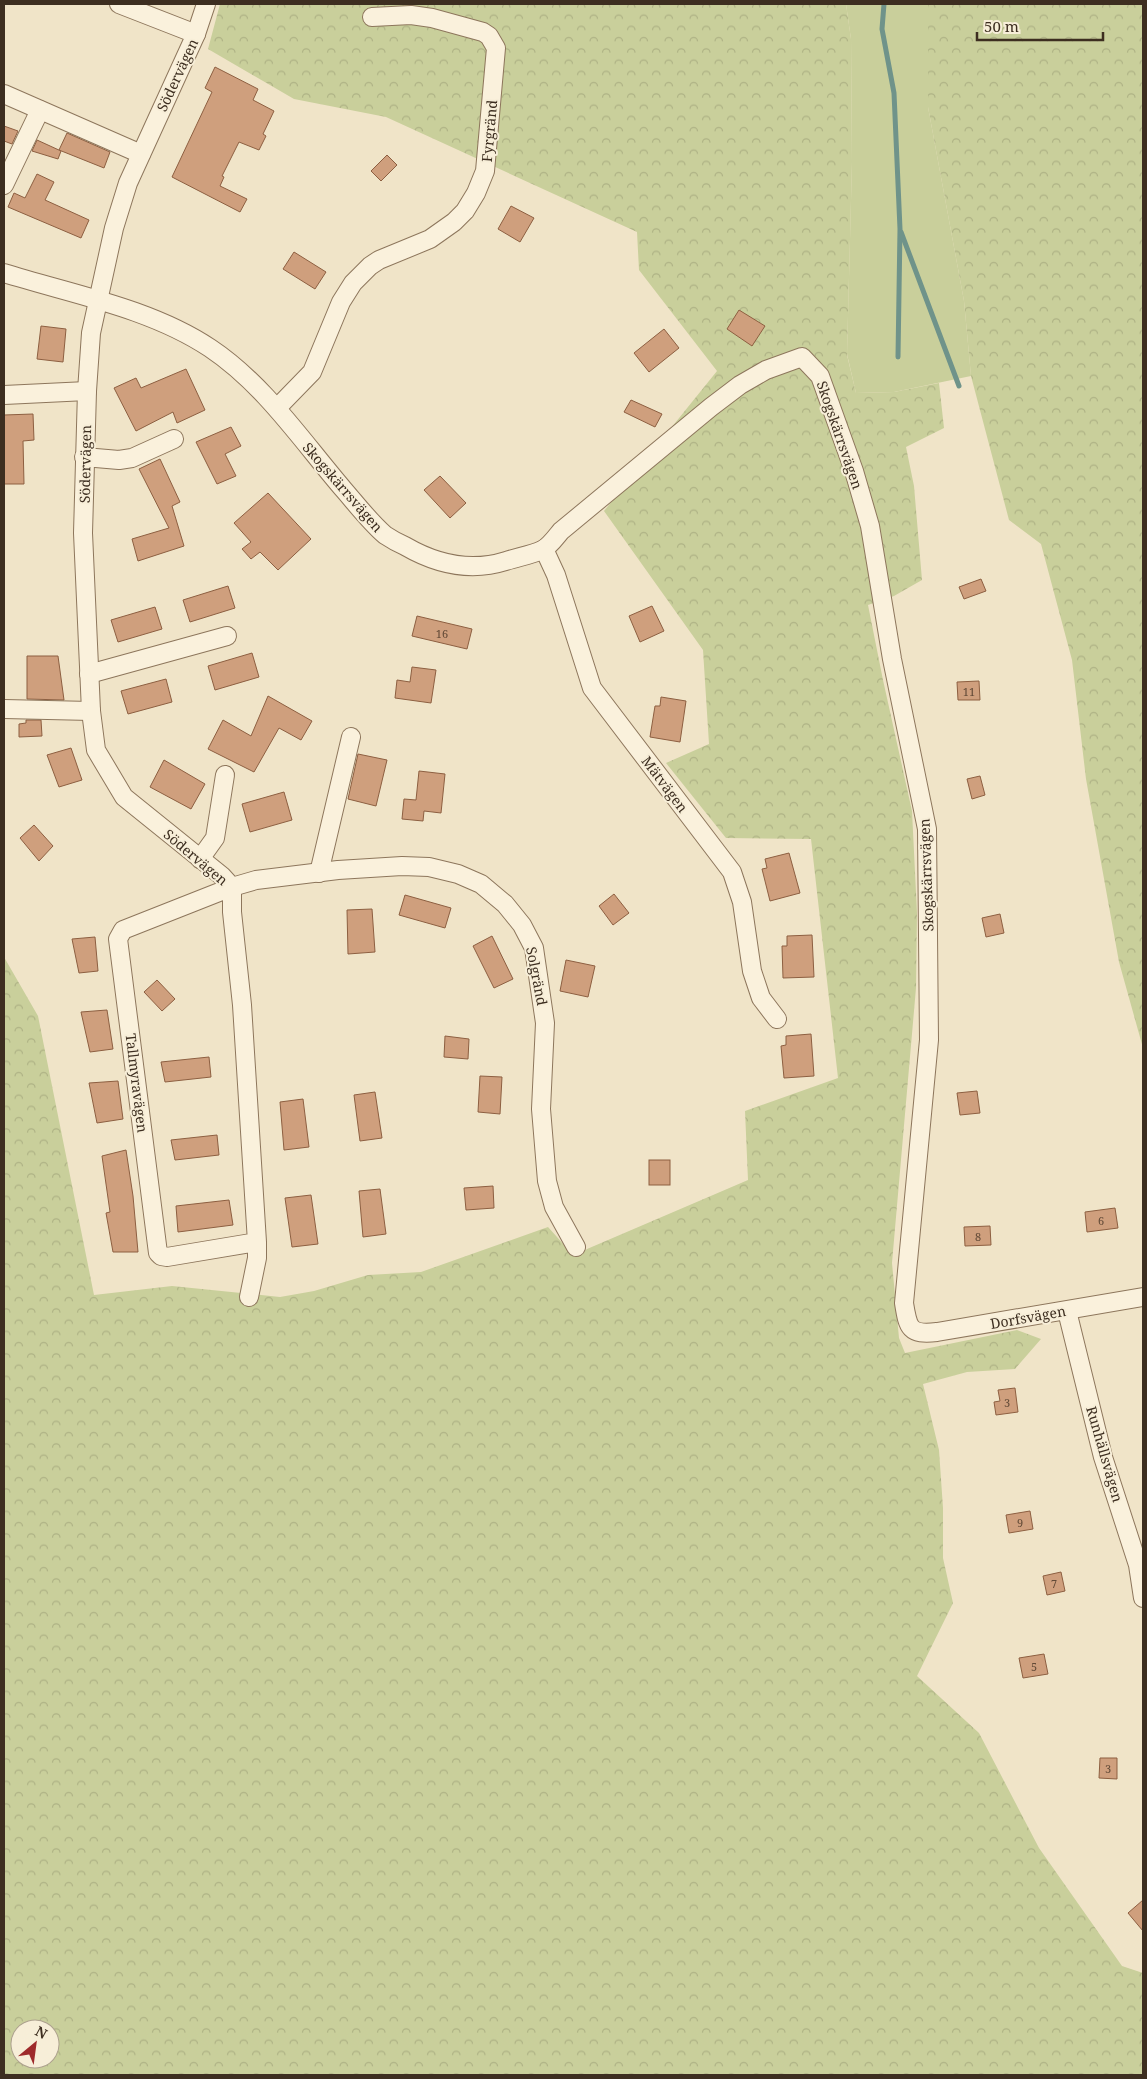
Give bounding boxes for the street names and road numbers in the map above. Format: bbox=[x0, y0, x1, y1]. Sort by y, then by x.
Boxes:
street label: Södervägen bbox=[152, 35, 202, 115]
street label: Fyrgränd bbox=[477, 99, 501, 163]
street label: Skogskärrsvägen bbox=[813, 378, 867, 492]
street label: Södervägen bbox=[75, 425, 95, 503]
street label: Skogskärrsvägen bbox=[299, 438, 387, 536]
street label: Mätvägen bbox=[638, 752, 692, 816]
street label: Skogskärrsvägen bbox=[915, 818, 937, 932]
street label: Södervägen bbox=[160, 825, 232, 889]
street label: Solgränd bbox=[522, 945, 552, 1007]
street label: Tallmyravägen bbox=[121, 1032, 153, 1134]
street label: Dorfsvägen bbox=[989, 1301, 1067, 1333]
street label: Runhällsvägen bbox=[1082, 1404, 1128, 1504]

